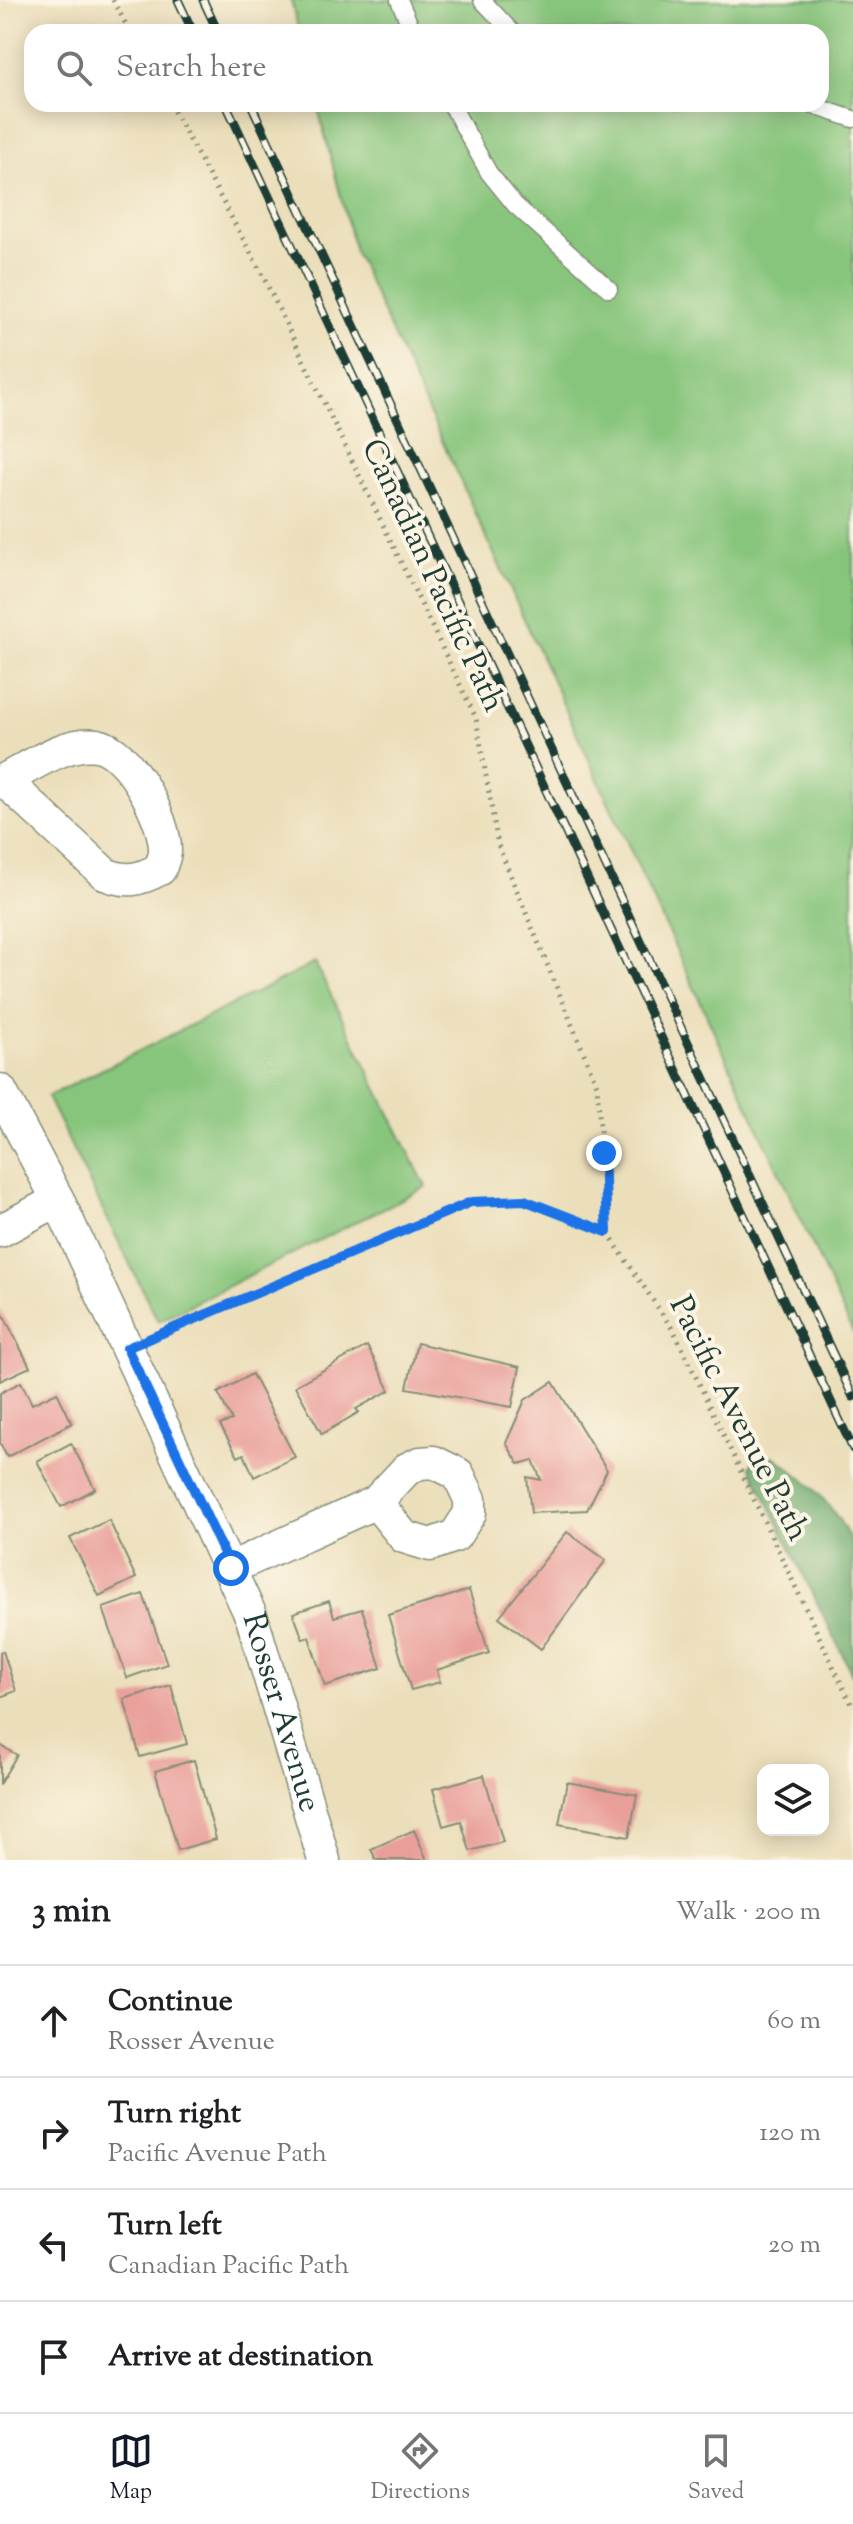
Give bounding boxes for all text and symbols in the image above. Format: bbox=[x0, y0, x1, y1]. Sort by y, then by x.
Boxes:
search box bbox=[24, 24, 829, 112]
icon: search bbox=[52, 46, 96, 90]
text: Search here bbox=[116, 47, 266, 90]
street label: Canadian Pacific Path bbox=[348, 432, 516, 720]
route end bbox=[586, 1135, 622, 1171]
street label: Pacific Avenue Path bbox=[656, 1288, 820, 1550]
route start bbox=[213, 1550, 249, 1586]
street label: Rosser Avenue bbox=[229, 1608, 332, 1818]
map controls bbox=[757, 1764, 829, 1836]
button: layers bbox=[757, 1764, 829, 1836]
text: 3 min bbox=[32, 1888, 111, 1937]
text: Walk · 200 m bbox=[676, 1894, 821, 1931]
text: Continue bbox=[108, 1981, 233, 2024]
icon: ahead bbox=[32, 1999, 76, 2043]
text: 60 m bbox=[767, 2003, 821, 2040]
text: Rosser Avenue bbox=[108, 2024, 275, 2061]
text: Turn right bbox=[108, 2093, 241, 2136]
icon: right bbox=[32, 2111, 76, 2155]
text: 120 m bbox=[759, 2115, 821, 2152]
text: Pacific Avenue Path bbox=[108, 2136, 327, 2173]
text: Turn left bbox=[108, 2205, 222, 2248]
icon: left bbox=[32, 2223, 76, 2267]
text: 20 m bbox=[768, 2227, 821, 2264]
text: Canadian Pacific Path bbox=[108, 2248, 349, 2285]
icon: arrive bbox=[32, 2335, 76, 2379]
text: Arrive at destination bbox=[108, 2336, 373, 2379]
tab: Map bbox=[109, 2429, 153, 2509]
tab: Directions bbox=[371, 2429, 470, 2509]
tab: Saved bbox=[688, 2429, 744, 2509]

